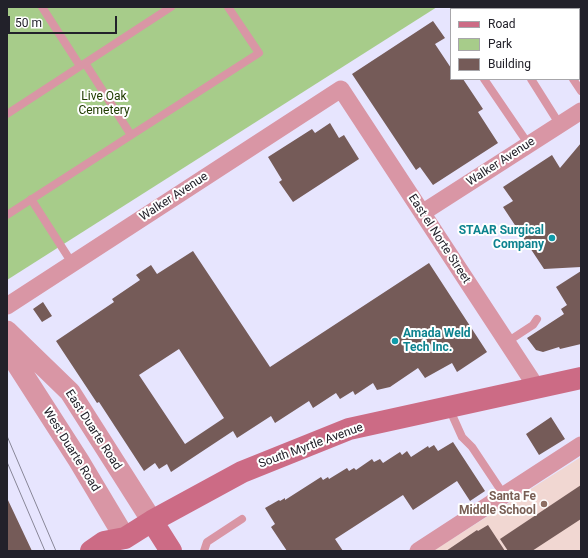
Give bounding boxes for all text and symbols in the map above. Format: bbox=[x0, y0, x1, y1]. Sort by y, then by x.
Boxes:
scale bar bbox=[10, 8, 119, 34]
legend bbox=[450, 8, 580, 80]
text: 50 m bbox=[15, 16, 42, 30]
text: Road bbox=[488, 17, 516, 31]
text: Park bbox=[488, 37, 512, 51]
text: Building bbox=[488, 57, 531, 71]
park label: Live Oak Cemetery bbox=[78, 90, 130, 118]
street label: Walker Avenue bbox=[464, 135, 538, 189]
street label: Walker Avenue bbox=[137, 170, 211, 224]
street label: East el Norte Street bbox=[405, 192, 473, 286]
place label: STAAR Surgical Company bbox=[459, 224, 544, 252]
marker: STAAR Surgical Company bbox=[547, 233, 557, 243]
place label: Amada Weld Tech Inc. bbox=[403, 327, 471, 355]
marker: Amada Weld Tech Inc. bbox=[390, 336, 400, 346]
street label: East Duarte Road bbox=[62, 387, 124, 473]
street label: West Duarte Road bbox=[39, 405, 103, 495]
street label: South Myrtle Avenue bbox=[257, 420, 365, 472]
place label: Santa Fe Middle School bbox=[459, 490, 536, 518]
marker: Santa Fe Middle School bbox=[539, 499, 549, 509]

